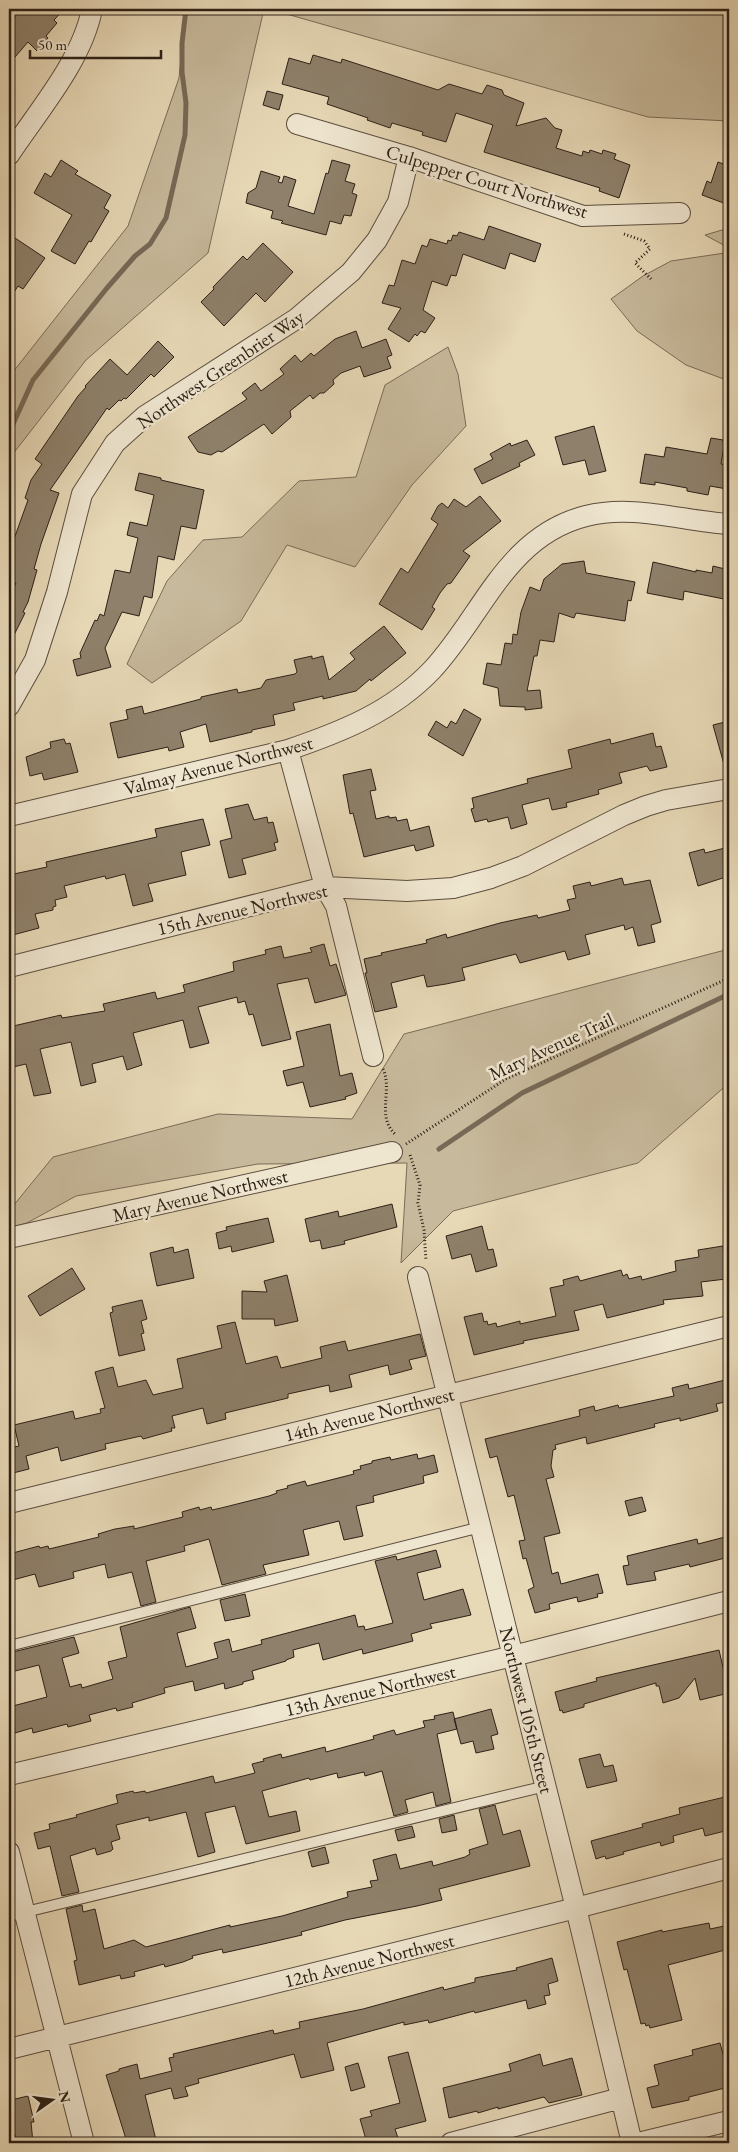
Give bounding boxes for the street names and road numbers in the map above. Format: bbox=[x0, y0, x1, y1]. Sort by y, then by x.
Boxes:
street label: Culpepper Court Northwest bbox=[383, 139, 591, 224]
street label: Northwest Greenbrier Way bbox=[132, 304, 309, 435]
street label: Valmay Avenue Northwest bbox=[121, 730, 315, 801]
street label: 15th Avenue Northwest bbox=[154, 878, 330, 941]
street label: Mary Avenue Trail bbox=[485, 1006, 618, 1086]
street label: Mary Avenue Northwest bbox=[110, 1163, 290, 1228]
street label: 14th Avenue Northwest bbox=[282, 1381, 457, 1448]
street label: Northwest 105th Street bbox=[494, 1624, 559, 1796]
street label: 13th Avenue Northwest bbox=[282, 1659, 458, 1722]
street label: 12th Avenue Northwest bbox=[282, 1927, 457, 1994]

